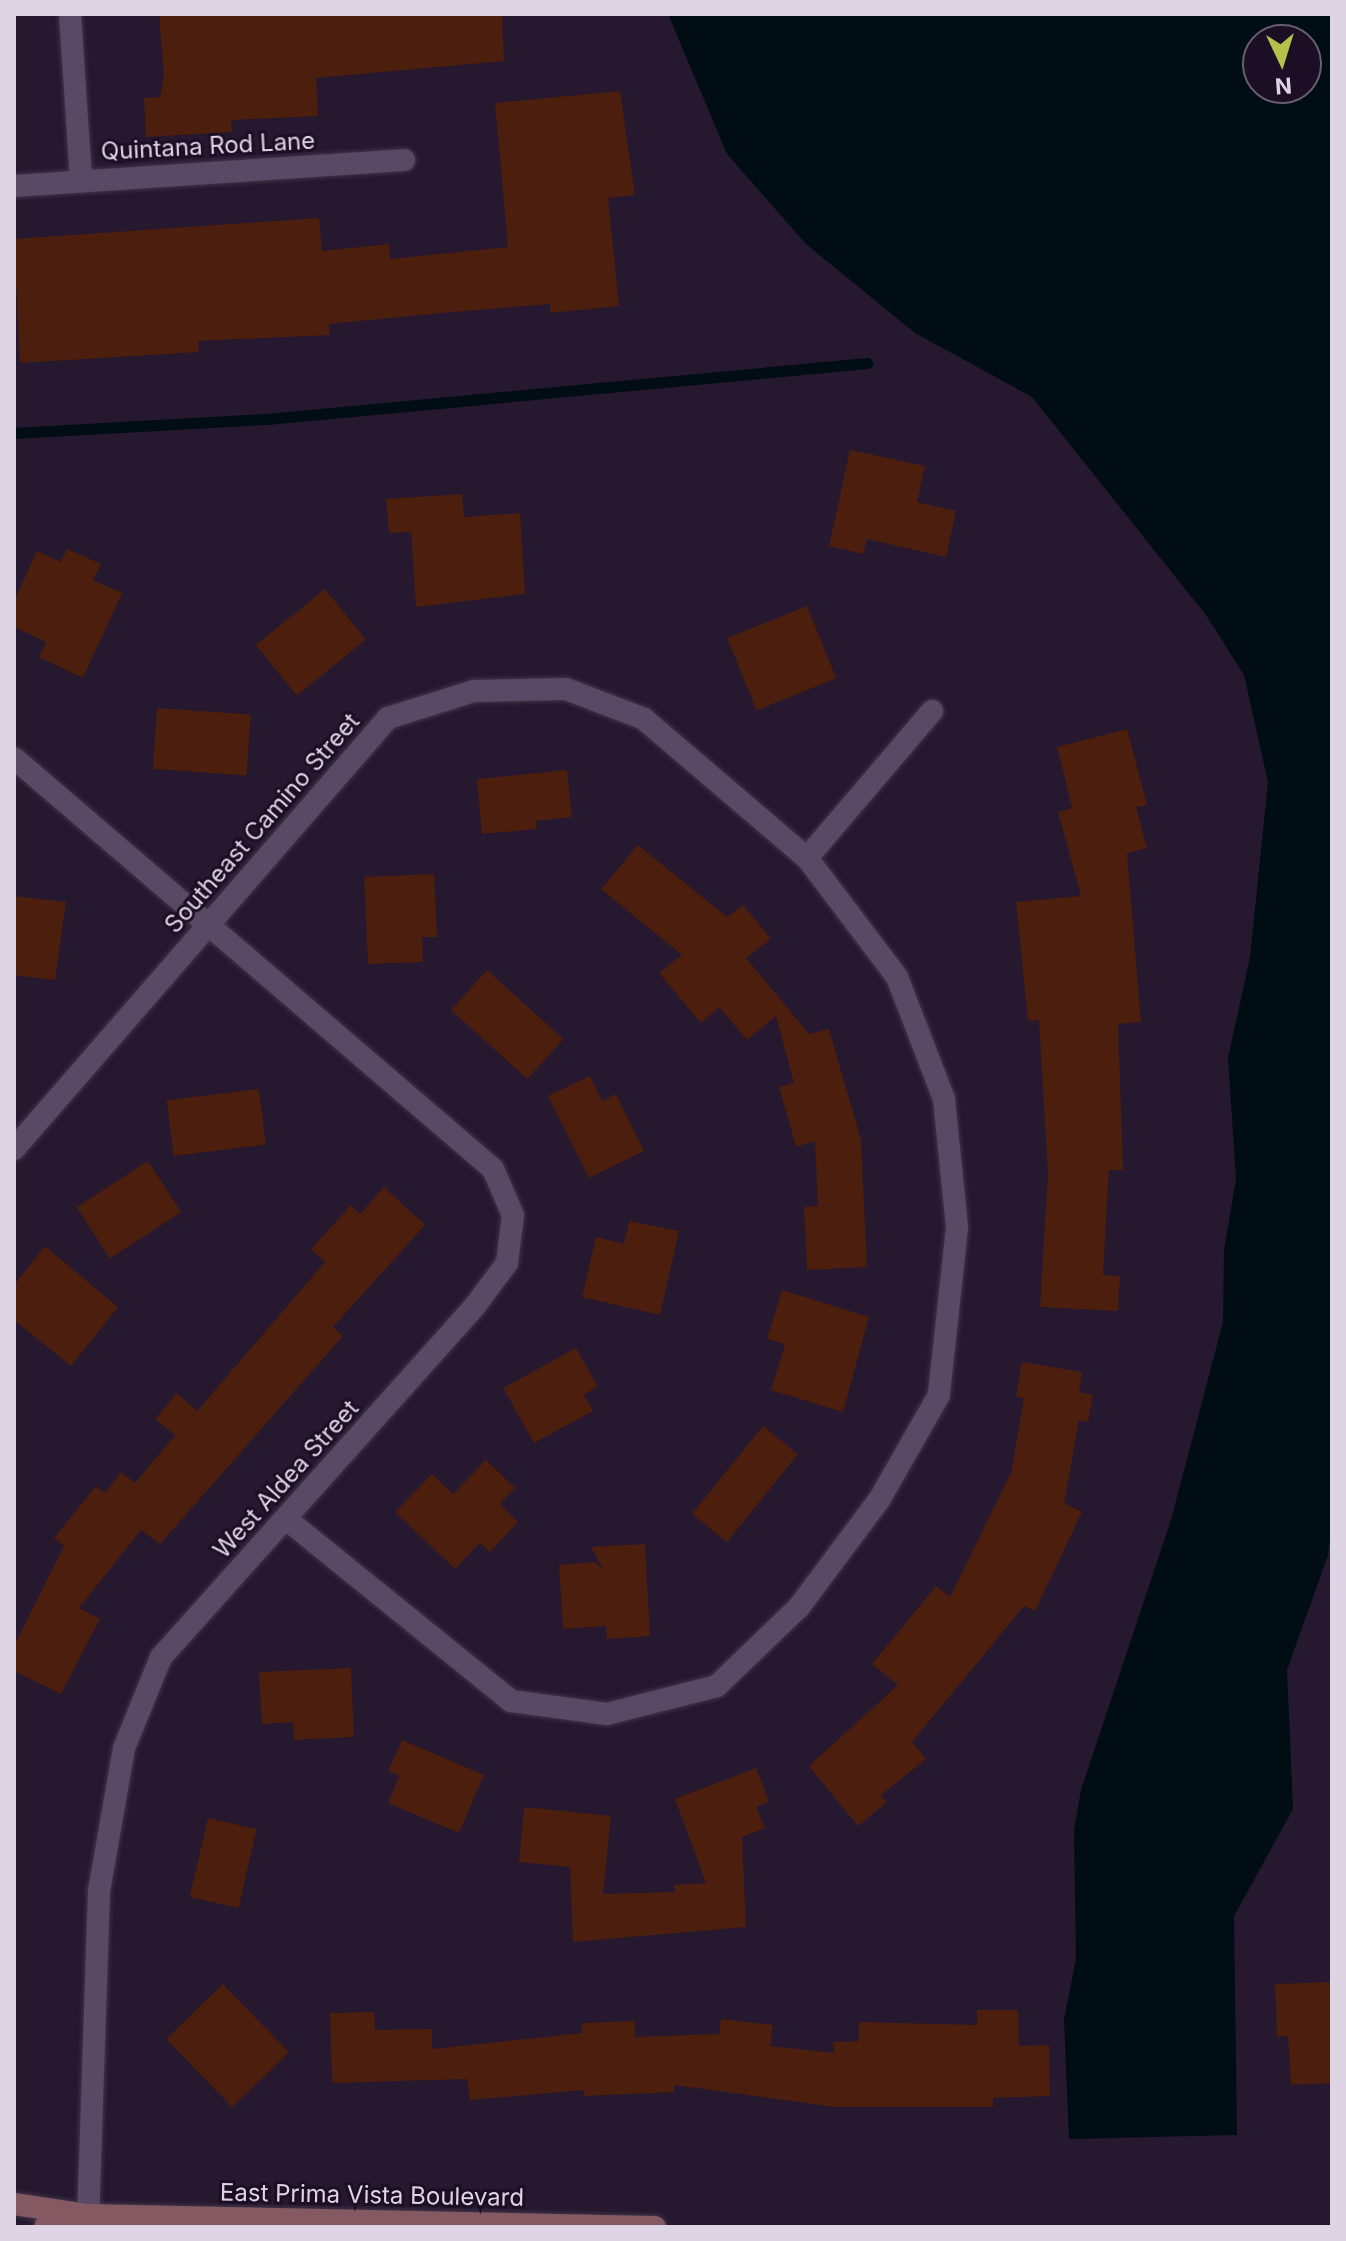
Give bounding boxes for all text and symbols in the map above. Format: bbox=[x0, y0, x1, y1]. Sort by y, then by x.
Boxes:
north arrow bbox=[1242, 24, 1322, 104]
text: N bbox=[1274, 72, 1293, 100]
street label: Quintana Rod Lane bbox=[100, 126, 316, 166]
street label: Southeast Camino Street bbox=[159, 707, 365, 939]
street label: West Aldea Street bbox=[207, 1394, 365, 1564]
street label: East Prima Vista Boulevard bbox=[220, 2178, 524, 2212]

